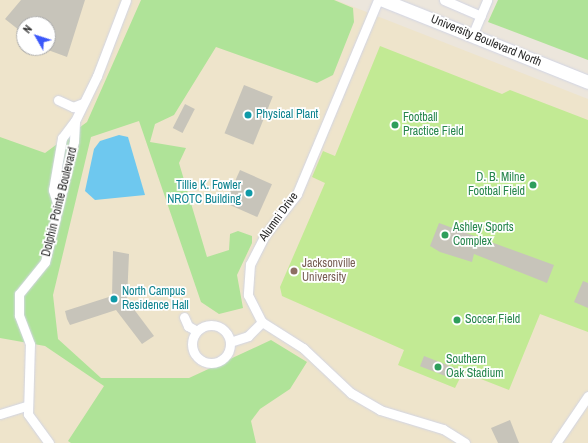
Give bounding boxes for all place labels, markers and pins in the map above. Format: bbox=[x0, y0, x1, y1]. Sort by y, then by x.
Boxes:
place label: Physical Plant bbox=[256, 108, 318, 122]
marker: Physical Plant bbox=[243, 110, 253, 120]
place label: Football Practice Field bbox=[403, 111, 464, 139]
marker: Football Practice Field bbox=[390, 120, 400, 130]
place label: D. B. Milne Footbal Field bbox=[468, 171, 525, 199]
place label: Tillie K. Fowler NROTC Building bbox=[167, 179, 241, 207]
marker: D. B. Milne Footbal Field bbox=[528, 180, 538, 190]
marker: Tillie K. Fowler NROTC Building bbox=[244, 188, 254, 198]
place label: Ashley Sports Complex bbox=[453, 221, 514, 249]
marker: Ashley Sports Complex bbox=[440, 230, 450, 240]
place label: Jacksonville University bbox=[302, 257, 356, 285]
marker: Jacksonville University bbox=[289, 266, 299, 276]
place label: North Campus Residence Hall bbox=[122, 285, 189, 313]
marker: North Campus Residence Hall bbox=[109, 294, 119, 304]
place label: Soccer Field bbox=[465, 313, 520, 327]
marker: Soccer Field bbox=[452, 315, 462, 325]
place label: Southern Oak Stadium bbox=[446, 353, 503, 381]
marker: Southern Oak Stadium bbox=[433, 362, 443, 372]

